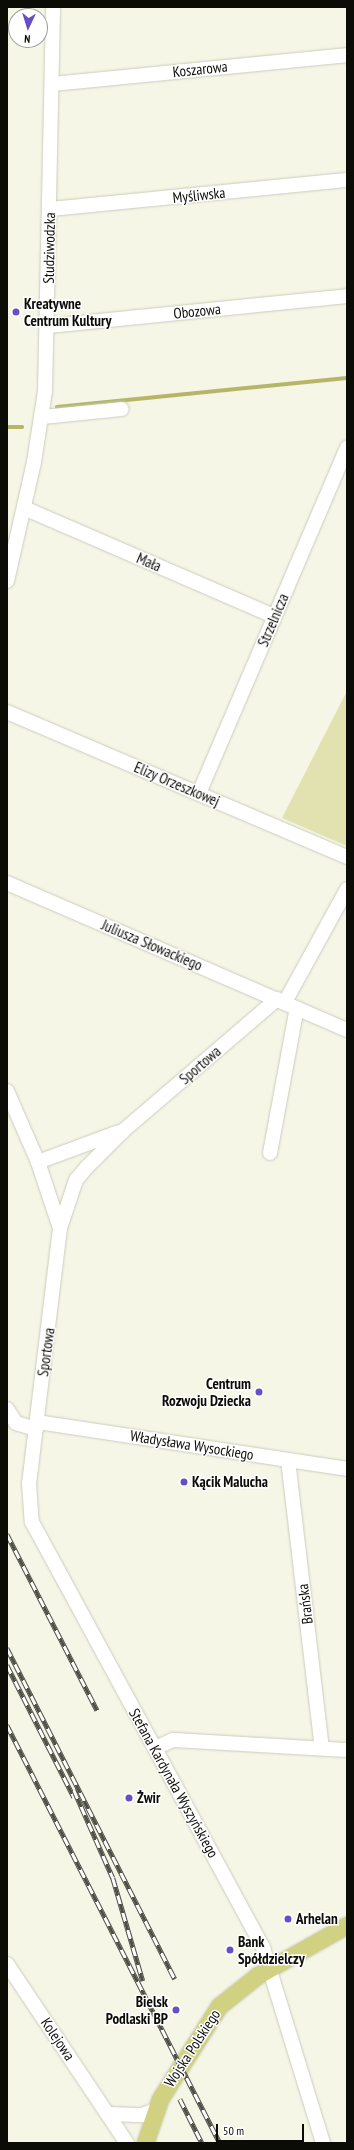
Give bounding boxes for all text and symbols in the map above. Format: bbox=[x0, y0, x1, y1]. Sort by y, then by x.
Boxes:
north arrow bbox=[8, 8, 48, 48]
text: N bbox=[24, 32, 31, 46]
street label: Koszarowa bbox=[172, 57, 228, 81]
street label: Myśliwska bbox=[172, 183, 226, 207]
street label: Studziwodzka bbox=[39, 212, 59, 284]
place label: Kreatywne Centrum Kultury bbox=[24, 294, 111, 329]
street label: Obozowa bbox=[172, 300, 222, 322]
marker: Kreatywne Centrum Kultury bbox=[11, 307, 21, 317]
street label: Mała bbox=[134, 549, 164, 575]
street label: Strzelnicza bbox=[254, 591, 292, 649]
street label: Elizy Orzeszkowej bbox=[131, 758, 223, 810]
street label: Juliusza Słowackiego bbox=[99, 916, 205, 974]
street label: Sportowa bbox=[176, 1042, 224, 1088]
street label: Sportowa bbox=[34, 1326, 58, 1378]
place label: Centrum Rozwoju Dziecka bbox=[162, 1374, 251, 1409]
marker: Centrum Rozwoju Dziecka bbox=[254, 1387, 264, 1397]
street label: Władysława Wysockiego bbox=[129, 1426, 255, 1464]
place label: Kącik Malucha bbox=[192, 1473, 268, 1491]
marker: Kącik Malucha bbox=[179, 1477, 189, 1487]
street label: Brańska bbox=[294, 1583, 316, 1625]
street label: Stefana Kardynała Wyszyńskiego bbox=[125, 1705, 223, 1861]
place label: Żwir bbox=[137, 1789, 160, 1807]
marker: Żwir bbox=[124, 1793, 134, 1803]
place label: Arhelan bbox=[296, 1910, 338, 1928]
marker: Arhelan bbox=[283, 1914, 293, 1924]
place label: Bank Spółdzielczy bbox=[238, 1932, 305, 1967]
marker: Bank Spółdzielczy bbox=[225, 1945, 235, 1955]
place label: Bielsk Podlaski BP bbox=[106, 1992, 168, 2027]
marker: Bielsk Podlaski BP bbox=[171, 2005, 181, 2015]
street label: Wojska Polskiego bbox=[160, 2006, 224, 2090]
street label: Kolejowa bbox=[37, 2014, 79, 2064]
scale bar bbox=[218, 2116, 306, 2142]
text: 50 m bbox=[223, 2123, 244, 2138]

